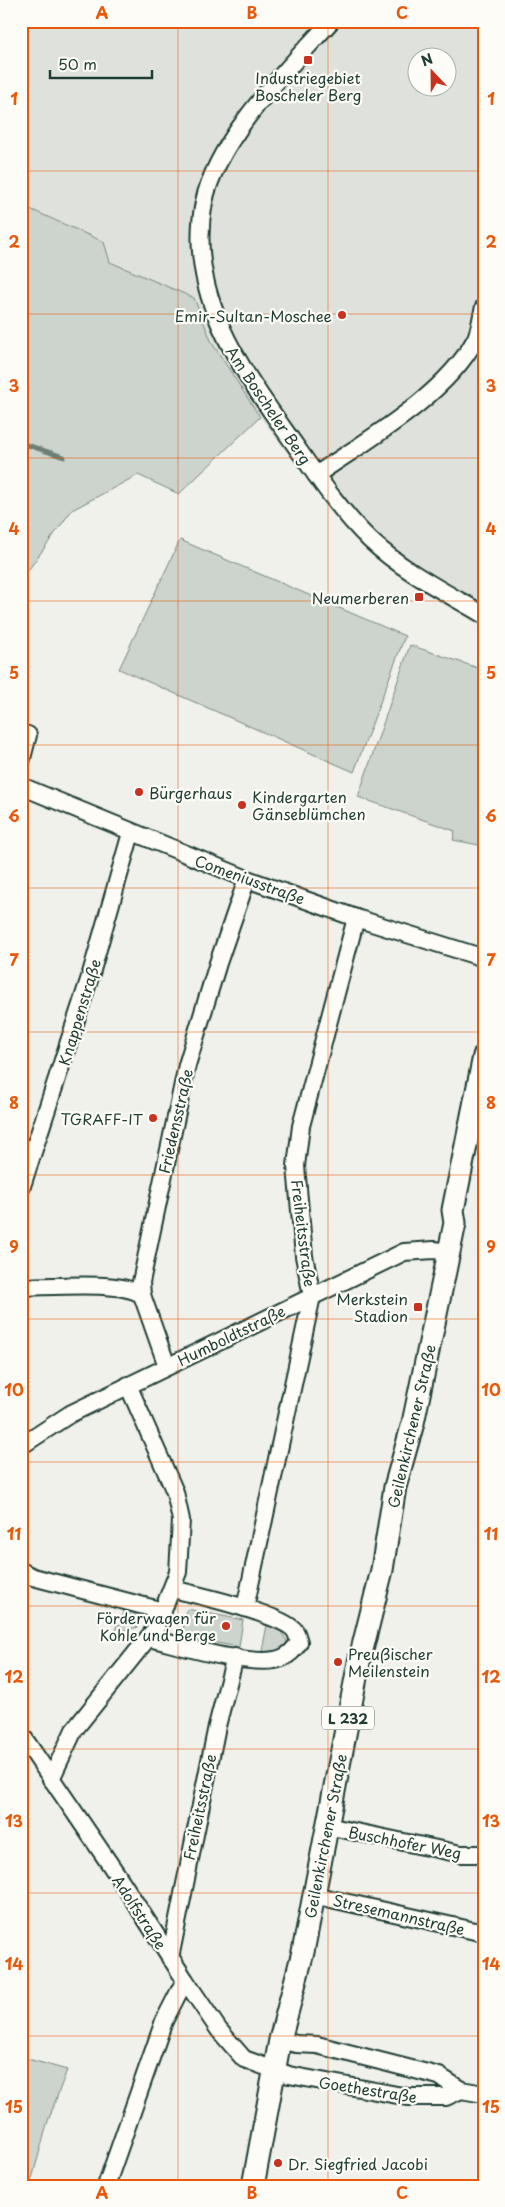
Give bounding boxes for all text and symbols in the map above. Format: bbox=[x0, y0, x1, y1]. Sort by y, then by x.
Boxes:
text: A bbox=[96, 0, 109, 24]
text: B bbox=[247, 0, 258, 24]
text: C bbox=[396, 0, 408, 24]
scale bar bbox=[50, 48, 152, 80]
north arrow bbox=[408, 48, 458, 98]
text: N bbox=[418, 48, 436, 71]
text: 50 m bbox=[58, 52, 97, 75]
marker: Industriegebiet Boscheler Berg bbox=[302, 54, 314, 66]
place label: Industriegebiet Boscheler Berg bbox=[255, 66, 361, 106]
text: 1 bbox=[10, 86, 18, 110]
text: 1 bbox=[487, 86, 495, 110]
text: 2 bbox=[8, 229, 20, 253]
text: 2 bbox=[485, 229, 497, 253]
place label: Emir-Sultan-Moschee bbox=[175, 304, 332, 327]
marker: Emir-Sultan-Moschee bbox=[336, 309, 348, 321]
street label: Am Boscheler Berg bbox=[221, 341, 317, 469]
text: 3 bbox=[9, 373, 19, 397]
text: 3 bbox=[486, 373, 496, 397]
text: 4 bbox=[9, 516, 20, 540]
text: 4 bbox=[486, 516, 497, 540]
place label: Neumerberen bbox=[312, 586, 409, 609]
marker: Neumerberen bbox=[413, 591, 425, 603]
text: 5 bbox=[9, 660, 19, 684]
text: 5 bbox=[486, 660, 496, 684]
place label: Bürgerhaus bbox=[149, 781, 232, 804]
place label: Kindergarten Gänseblümchen bbox=[252, 785, 366, 825]
marker: Bürgerhaus bbox=[133, 786, 145, 798]
marker: Kindergarten Gänseblümchen bbox=[236, 799, 248, 811]
text: 6 bbox=[8, 803, 20, 827]
text: 6 bbox=[485, 803, 497, 827]
street label: Comeniusstraße bbox=[192, 848, 308, 910]
text: 7 bbox=[9, 947, 19, 971]
text: 7 bbox=[486, 947, 496, 971]
street label: Knappenstraße bbox=[52, 956, 106, 1068]
street label: Friedensstraße bbox=[152, 1066, 198, 1176]
text: 8 bbox=[9, 1090, 19, 1114]
text: 8 bbox=[486, 1090, 496, 1114]
place label: TGRAFF-IT bbox=[60, 1107, 144, 1130]
marker: TGRAFF-IT bbox=[147, 1112, 159, 1124]
street label: Freiheitsstraße bbox=[286, 1178, 322, 1288]
text: 9 bbox=[9, 1234, 19, 1258]
text: 9 bbox=[486, 1234, 496, 1258]
place label: Merkstein Stadion bbox=[337, 1287, 408, 1327]
street label: Humboldtstraße bbox=[173, 1299, 289, 1371]
marker: Merkstein Stadion bbox=[412, 1301, 424, 1313]
street label: Geilenkirchener Straße bbox=[381, 1342, 441, 1510]
text: 10 bbox=[4, 1377, 24, 1401]
text: 10 bbox=[481, 1377, 501, 1401]
text: 11 bbox=[7, 1521, 21, 1545]
text: 11 bbox=[484, 1521, 498, 1545]
place label: Förderwagen für Kohle und Berge bbox=[96, 1606, 216, 1646]
marker: Förderwagen für Kohle und Berge bbox=[220, 1620, 232, 1632]
place label: Preußischer Meilenstein bbox=[348, 1642, 433, 1682]
marker: Preußischer Meilenstein bbox=[332, 1656, 344, 1668]
text: 12 bbox=[5, 1664, 23, 1688]
text: 12 bbox=[482, 1664, 500, 1688]
road number: L 232 bbox=[322, 1706, 374, 1730]
street label: Freiheitsstraße bbox=[177, 1752, 221, 1862]
street label: Geilenkirchener Straße bbox=[298, 1752, 352, 1920]
text: 13 bbox=[5, 1808, 23, 1832]
text: 13 bbox=[482, 1808, 500, 1832]
street label: Buschhofer Weg bbox=[347, 1820, 463, 1864]
street label: Adolfstraße bbox=[107, 1870, 173, 1954]
street label: Stresemannstraße bbox=[331, 1888, 467, 1940]
text: 14 bbox=[5, 1951, 23, 1975]
text: 14 bbox=[482, 1951, 500, 1975]
street label: Goethestraße bbox=[317, 2070, 419, 2108]
text: 15 bbox=[5, 2094, 23, 2118]
text: 15 bbox=[482, 2094, 500, 2118]
place label: Dr. Siegfried Jacobi bbox=[288, 2152, 428, 2175]
marker: Dr. Siegfried Jacobi bbox=[272, 2157, 284, 2169]
text: A bbox=[96, 2180, 109, 2204]
text: B bbox=[247, 2180, 258, 2204]
text: C bbox=[396, 2180, 408, 2204]

